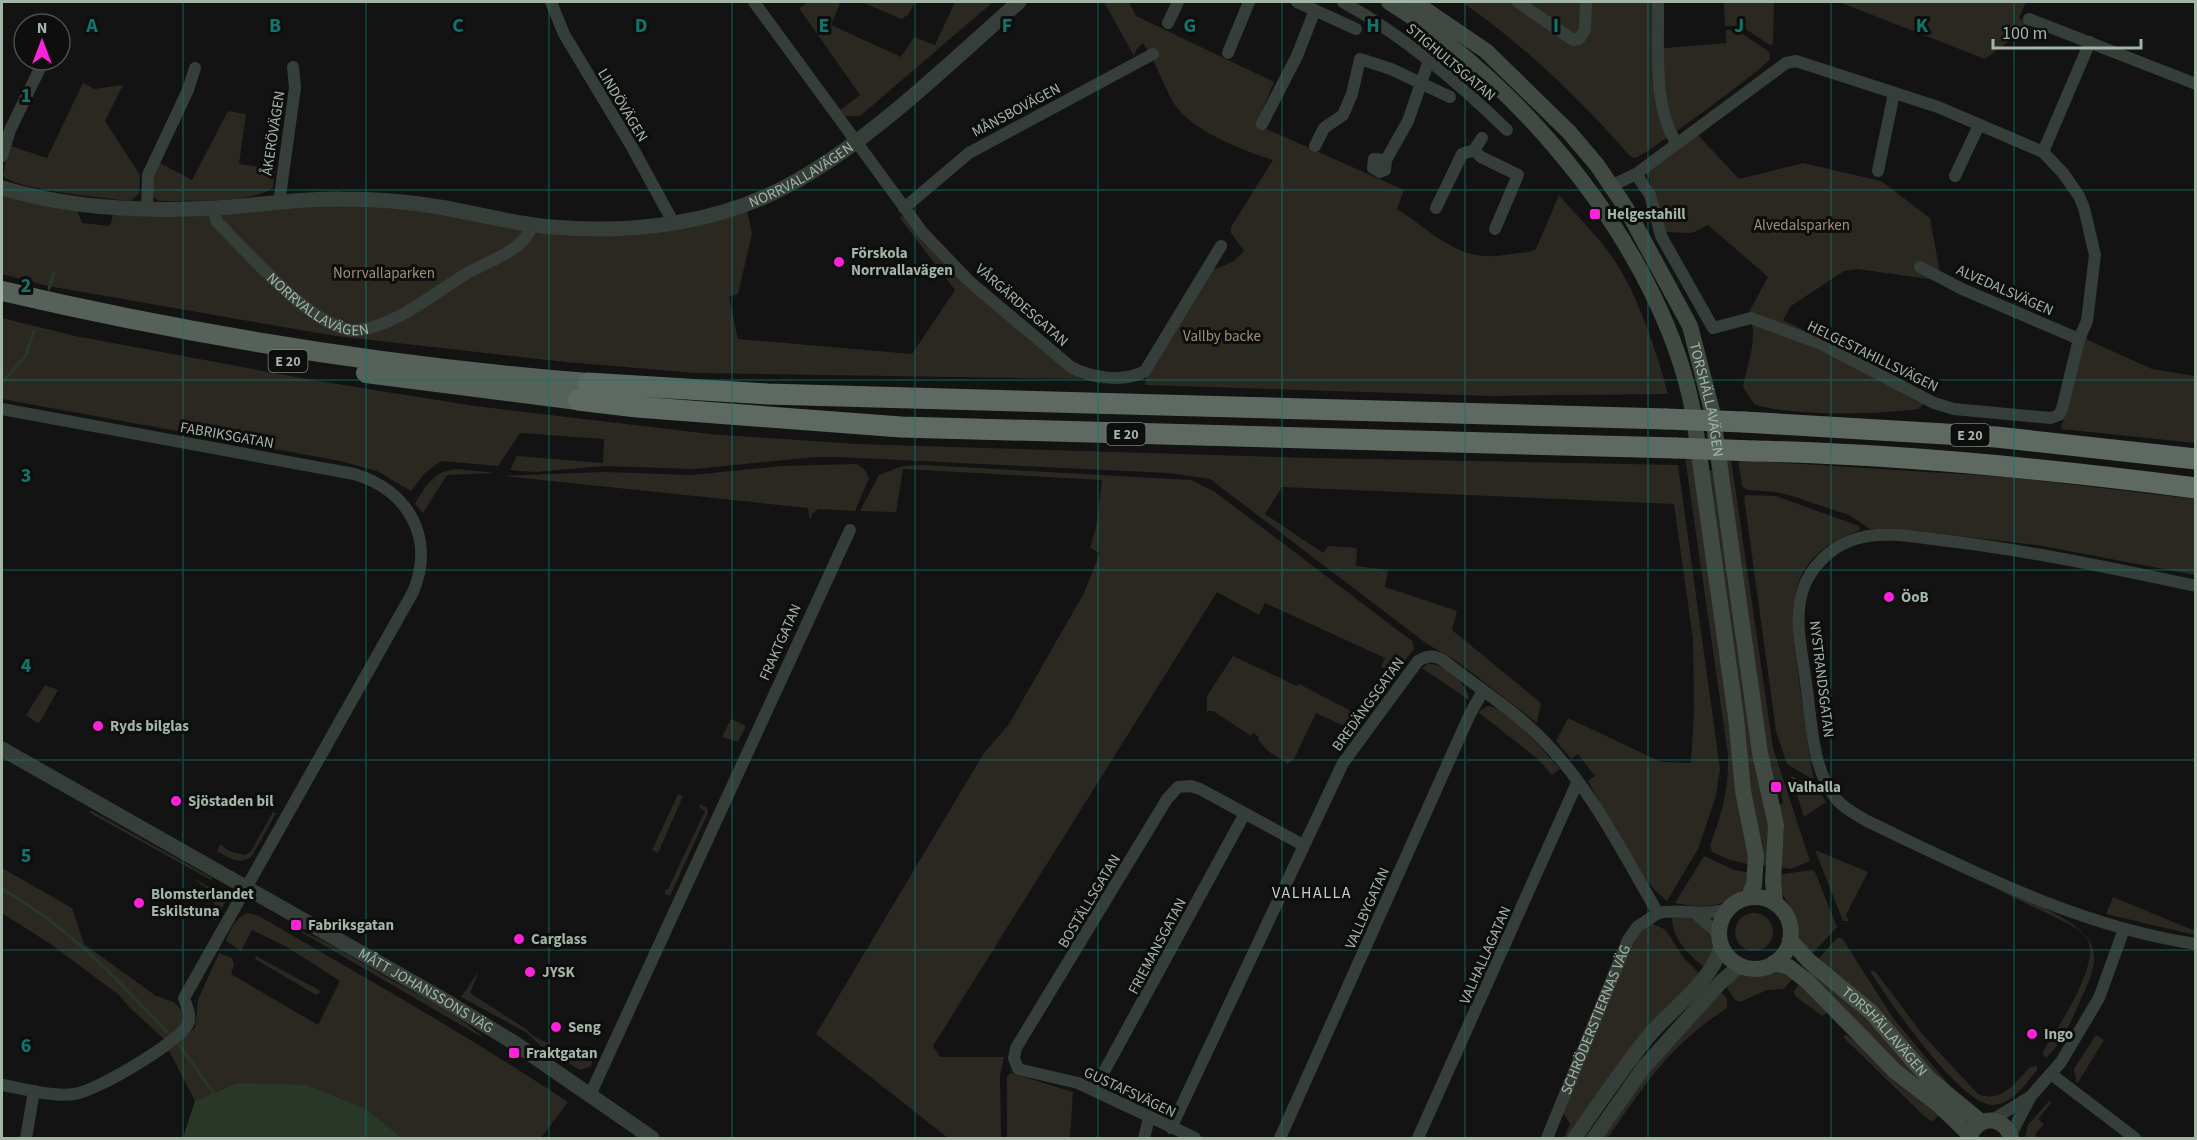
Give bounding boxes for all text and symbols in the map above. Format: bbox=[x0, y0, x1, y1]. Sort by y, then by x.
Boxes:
north arrow bbox=[12, 12, 72, 72]
text: A bbox=[85, 12, 98, 40]
text: B bbox=[269, 12, 281, 40]
text: C bbox=[452, 12, 464, 40]
text: D bbox=[635, 12, 647, 40]
text: E bbox=[819, 12, 829, 40]
text: F bbox=[1002, 12, 1012, 40]
text: G bbox=[1184, 12, 1196, 40]
text: H bbox=[1366, 12, 1380, 40]
text: I bbox=[1553, 12, 1559, 40]
text: J bbox=[1734, 12, 1744, 40]
text: K bbox=[1916, 12, 1929, 40]
scale bar bbox=[1993, 12, 2142, 50]
text: N bbox=[37, 17, 47, 39]
street label: STIGHULTSGATAN bbox=[1401, 19, 1500, 106]
text: 100 m bbox=[2002, 21, 2047, 46]
street label: LINDÖVÄGEN bbox=[592, 65, 653, 146]
street label: MÅNSBOVÄGEN bbox=[968, 78, 1064, 143]
text: 1 bbox=[21, 82, 31, 110]
street label: ÅKERÖVÄGEN bbox=[256, 89, 291, 177]
street label: NORRVALLAVÄGEN bbox=[746, 137, 858, 213]
place label: Helgestahill bbox=[1607, 204, 1686, 225]
marker: Helgestahill bbox=[1588, 207, 1602, 221]
park label: Alvedalsparken bbox=[1754, 215, 1850, 236]
place label: Förskola Norrvallavägen bbox=[851, 243, 953, 281]
marker: Förskola Norrvallavägen bbox=[832, 255, 846, 269]
street label: VÅRGÄRDESGATAN bbox=[971, 259, 1073, 352]
street label: ALVEDALSVÄGEN bbox=[1953, 260, 2057, 321]
park label: Norrvallaparken bbox=[333, 263, 435, 284]
street label: NORRVALLAVÄGEN bbox=[262, 268, 371, 341]
text: 2 bbox=[21, 272, 31, 300]
street label: HELGESTAHILLSVÄGEN bbox=[1804, 316, 1942, 397]
park label: Vallby backe bbox=[1183, 326, 1261, 347]
street label: TORSHÄLLAVÄGEN bbox=[1684, 340, 1728, 458]
road number: E 20 bbox=[268, 350, 308, 372]
street label: FABRIKSGATAN bbox=[178, 417, 275, 454]
road number: E 20 bbox=[1106, 423, 1146, 445]
road number: E 20 bbox=[1950, 424, 1990, 446]
text: 3 bbox=[21, 462, 31, 490]
place label: ÖoB bbox=[1901, 587, 1929, 608]
marker: ÖoB bbox=[1882, 590, 1896, 604]
street label: FRAKTGATAN bbox=[754, 600, 807, 684]
street label: NYSTRANDSGATAN bbox=[1804, 619, 1839, 739]
text: 4 bbox=[21, 652, 32, 680]
street label: BREDÄNGSGATAN bbox=[1327, 653, 1410, 755]
place label: Ryds bilglas bbox=[110, 716, 189, 737]
marker: Ryds bilglas bbox=[91, 719, 105, 733]
place label: Valhalla bbox=[1787, 777, 1841, 798]
marker: Valhalla bbox=[1769, 780, 1783, 794]
place label: Sjöstaden bil bbox=[188, 791, 274, 812]
marker: Sjöstaden bil bbox=[169, 794, 183, 808]
text: 5 bbox=[21, 842, 31, 870]
street label: BOSTÄLLSGATAN bbox=[1053, 850, 1126, 952]
street label: VALLBYGATAN bbox=[1340, 864, 1395, 952]
district label: VALHALLA bbox=[1272, 882, 1352, 904]
place label: Blomsterlandet Eskilstuna bbox=[151, 884, 254, 922]
street label: FRIEMANSGATAN bbox=[1123, 894, 1192, 998]
marker: Blomsterlandet Eskilstuna bbox=[132, 896, 146, 910]
street label: VALHALLAGATAN bbox=[1454, 903, 1516, 1008]
place label: Fabriksgatan bbox=[308, 915, 394, 936]
marker: Fabriksgatan bbox=[289, 918, 303, 932]
place label: Carglass bbox=[531, 929, 587, 950]
marker: Carglass bbox=[512, 932, 526, 946]
street label: SCHRÖDERSTIERNAS VÄG bbox=[1556, 942, 1636, 1098]
street label: MÅTT JOHANSSONS VÄG bbox=[354, 943, 497, 1039]
place label: JYSK bbox=[542, 962, 576, 983]
marker: JYSK bbox=[523, 965, 537, 979]
street label: TORSHÄLLAVÄGEN bbox=[1837, 982, 1932, 1081]
place label: Seng bbox=[568, 1017, 601, 1038]
marker: Seng bbox=[549, 1020, 563, 1034]
place label: Ingo bbox=[2044, 1024, 2073, 1045]
marker: Ingo bbox=[2025, 1027, 2039, 1041]
text: 6 bbox=[21, 1032, 31, 1060]
place label: Fraktgatan bbox=[526, 1043, 598, 1064]
marker: Fraktgatan bbox=[507, 1046, 521, 1060]
street label: GUSTAFSVÄGEN bbox=[1080, 1062, 1179, 1123]

